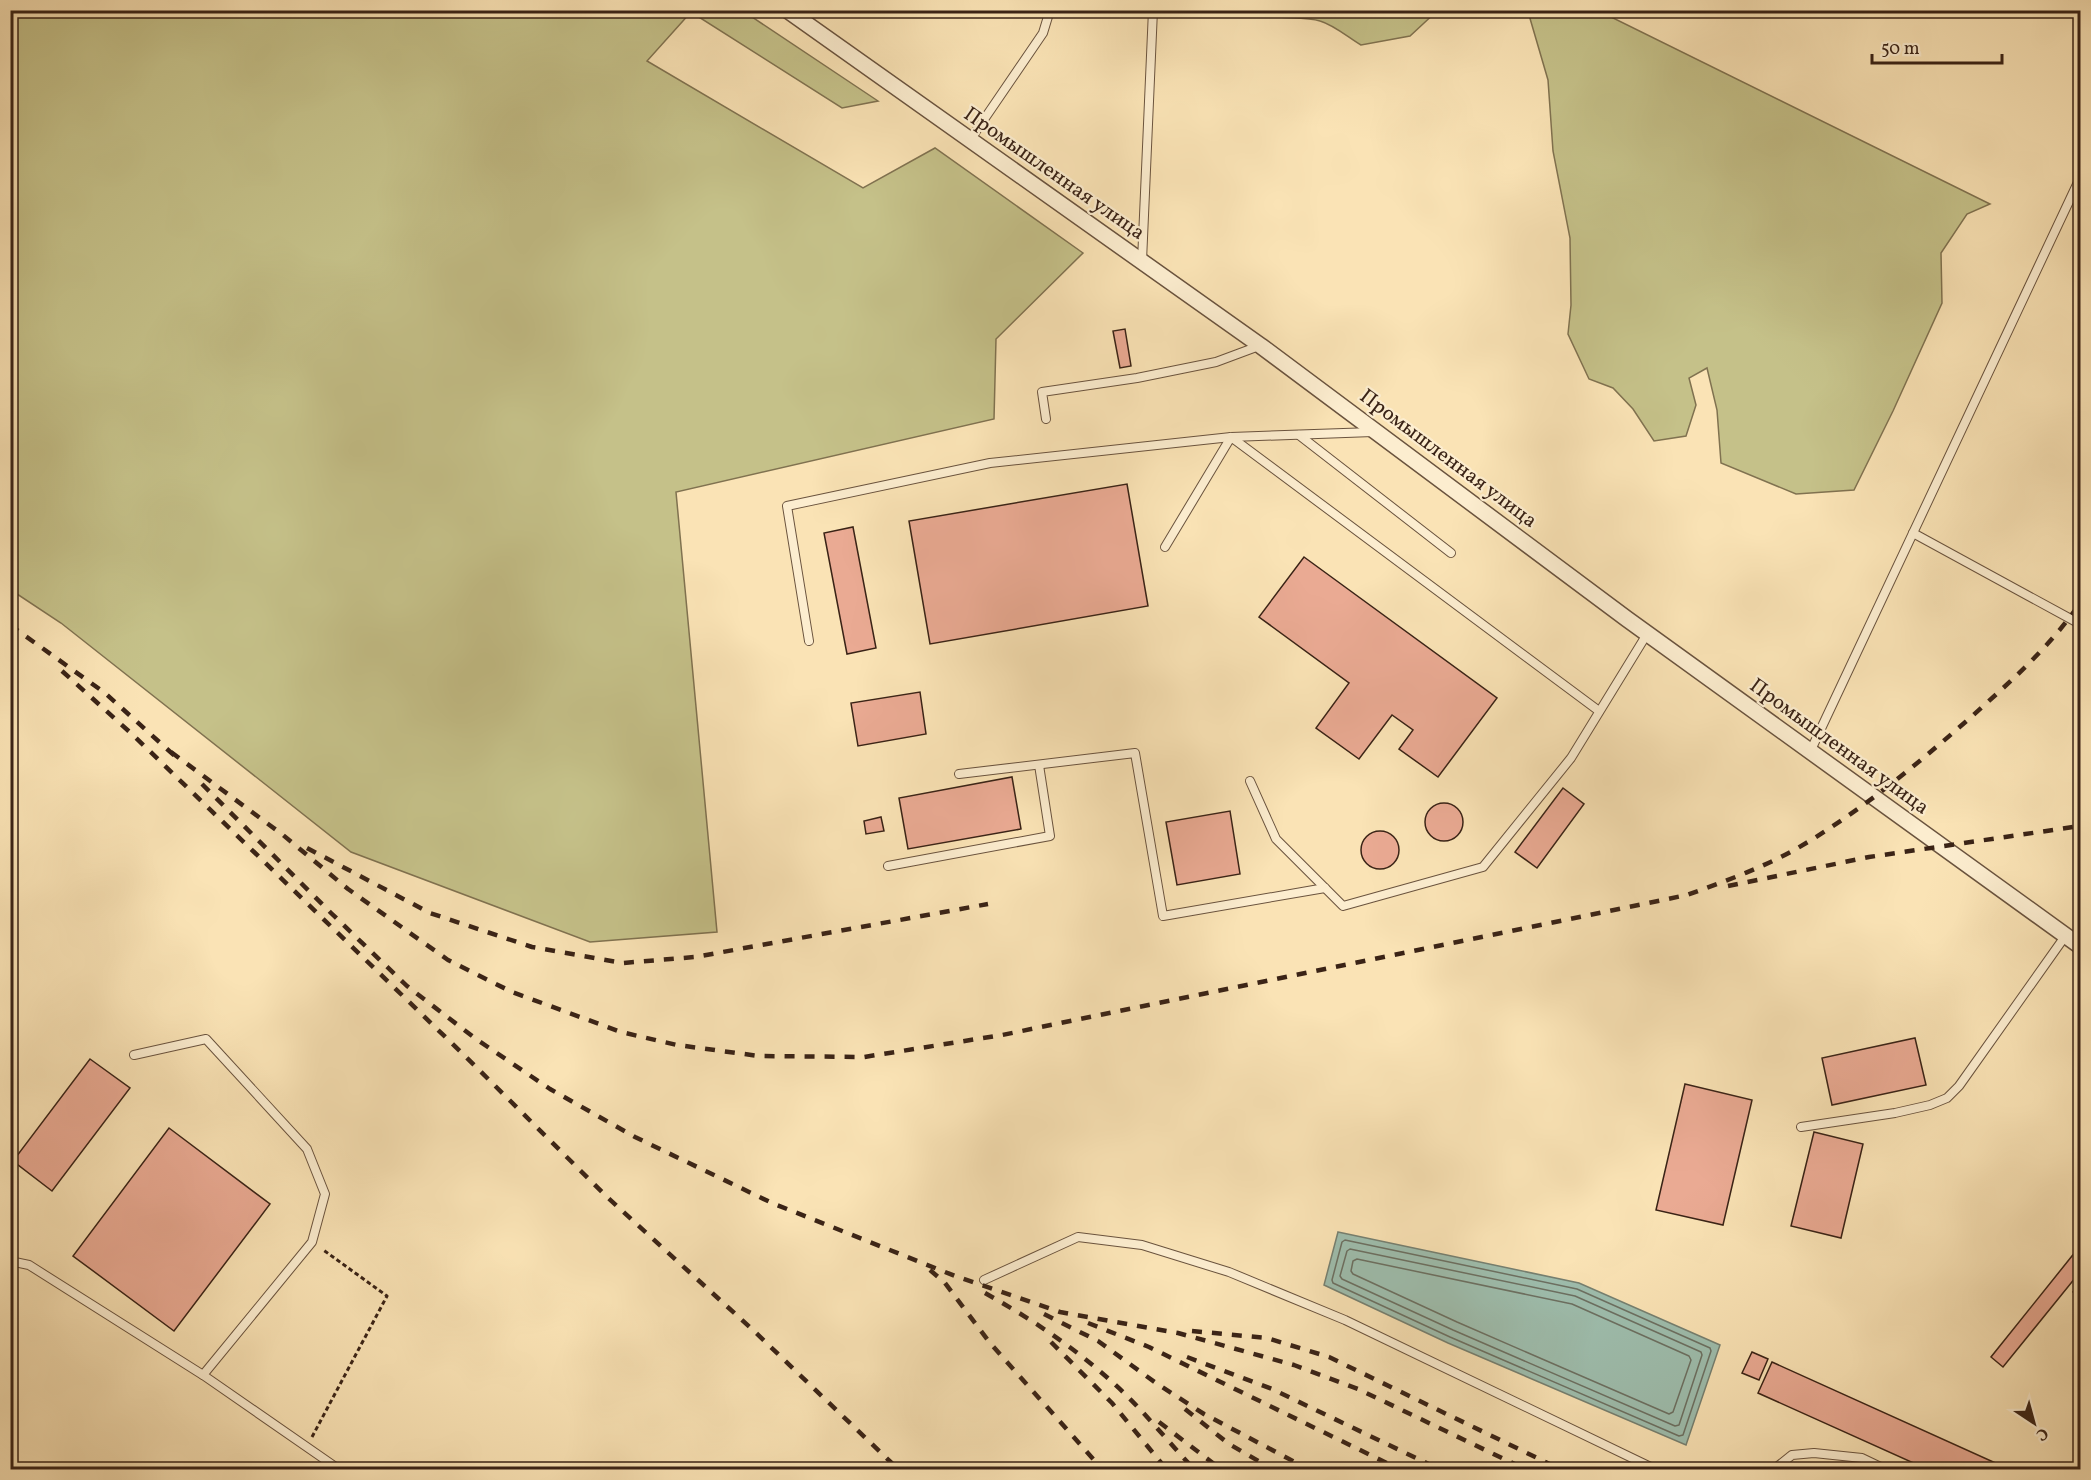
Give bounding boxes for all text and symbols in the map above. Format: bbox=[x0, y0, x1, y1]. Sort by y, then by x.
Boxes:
scale bar bbox=[1872, 27, 2002, 65]
text: 50 m bbox=[1881, 37, 1920, 62]
street label: Промышленная улица bbox=[957, 100, 1151, 248]
street label: Промышленная улица bbox=[1353, 383, 1543, 535]
street label: Промышленная улица bbox=[1743, 672, 1935, 822]
north arrow bbox=[2004, 1393, 2064, 1453]
text: С bbox=[2031, 1422, 2052, 1445]

